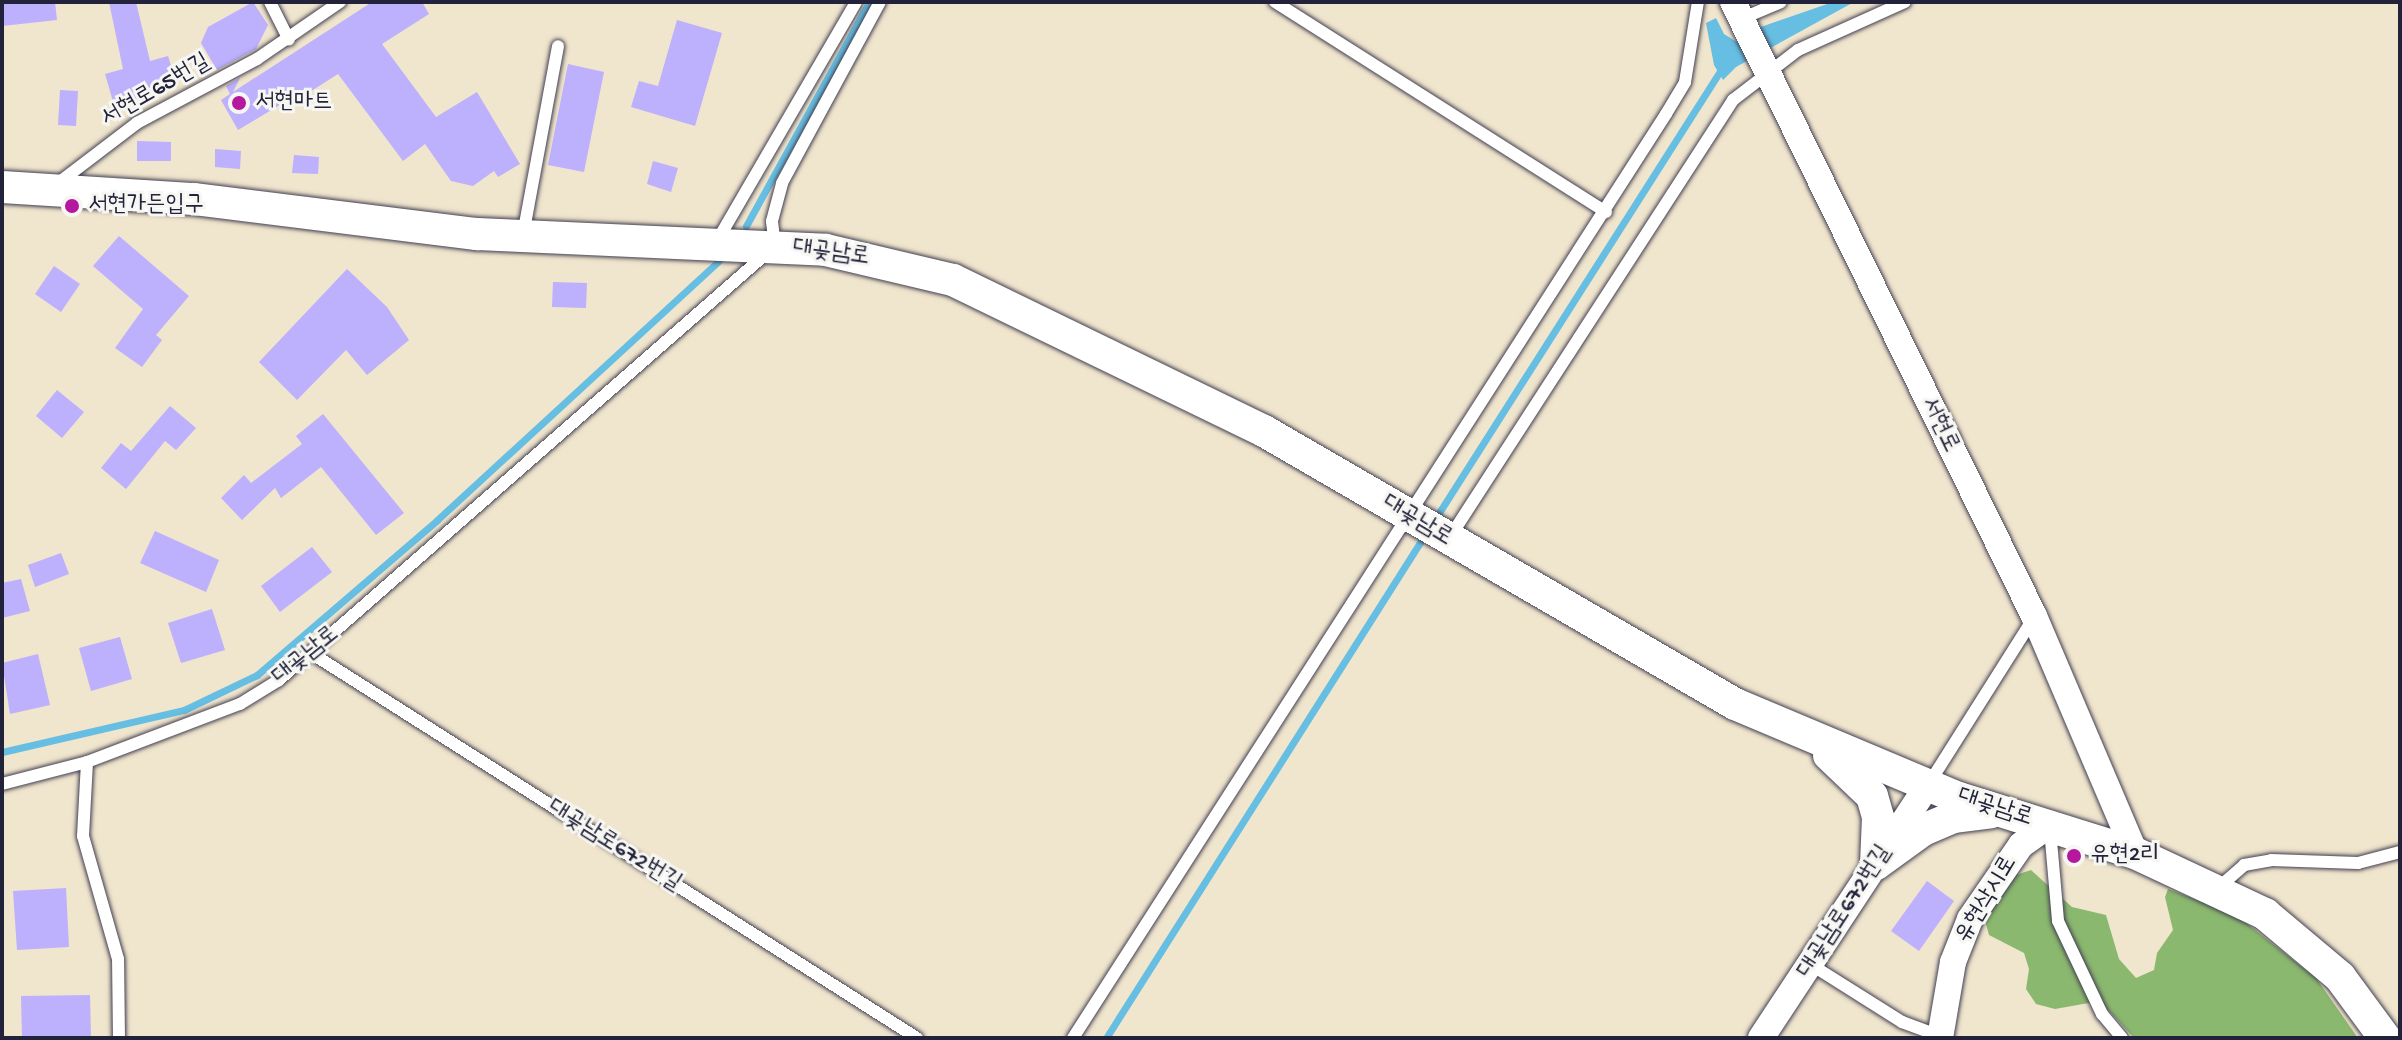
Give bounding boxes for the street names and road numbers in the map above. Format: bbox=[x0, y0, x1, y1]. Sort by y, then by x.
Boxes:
street label: 서현로65번길 bbox=[96, 48, 216, 134]
street label: 대곶남로 bbox=[791, 233, 871, 273]
street label: 서현로 bbox=[1913, 393, 1965, 457]
street label: 대곶남로 bbox=[1376, 489, 1458, 553]
street label: 대곶남로 bbox=[267, 621, 345, 691]
street label: 대곶남로 bbox=[1954, 782, 2036, 834]
street label: 대곶남로672번길 bbox=[542, 793, 686, 899]
street label: 대곶남로672번길 bbox=[1791, 840, 1899, 984]
street label: 유현삭시로 bbox=[1950, 851, 2024, 949]

